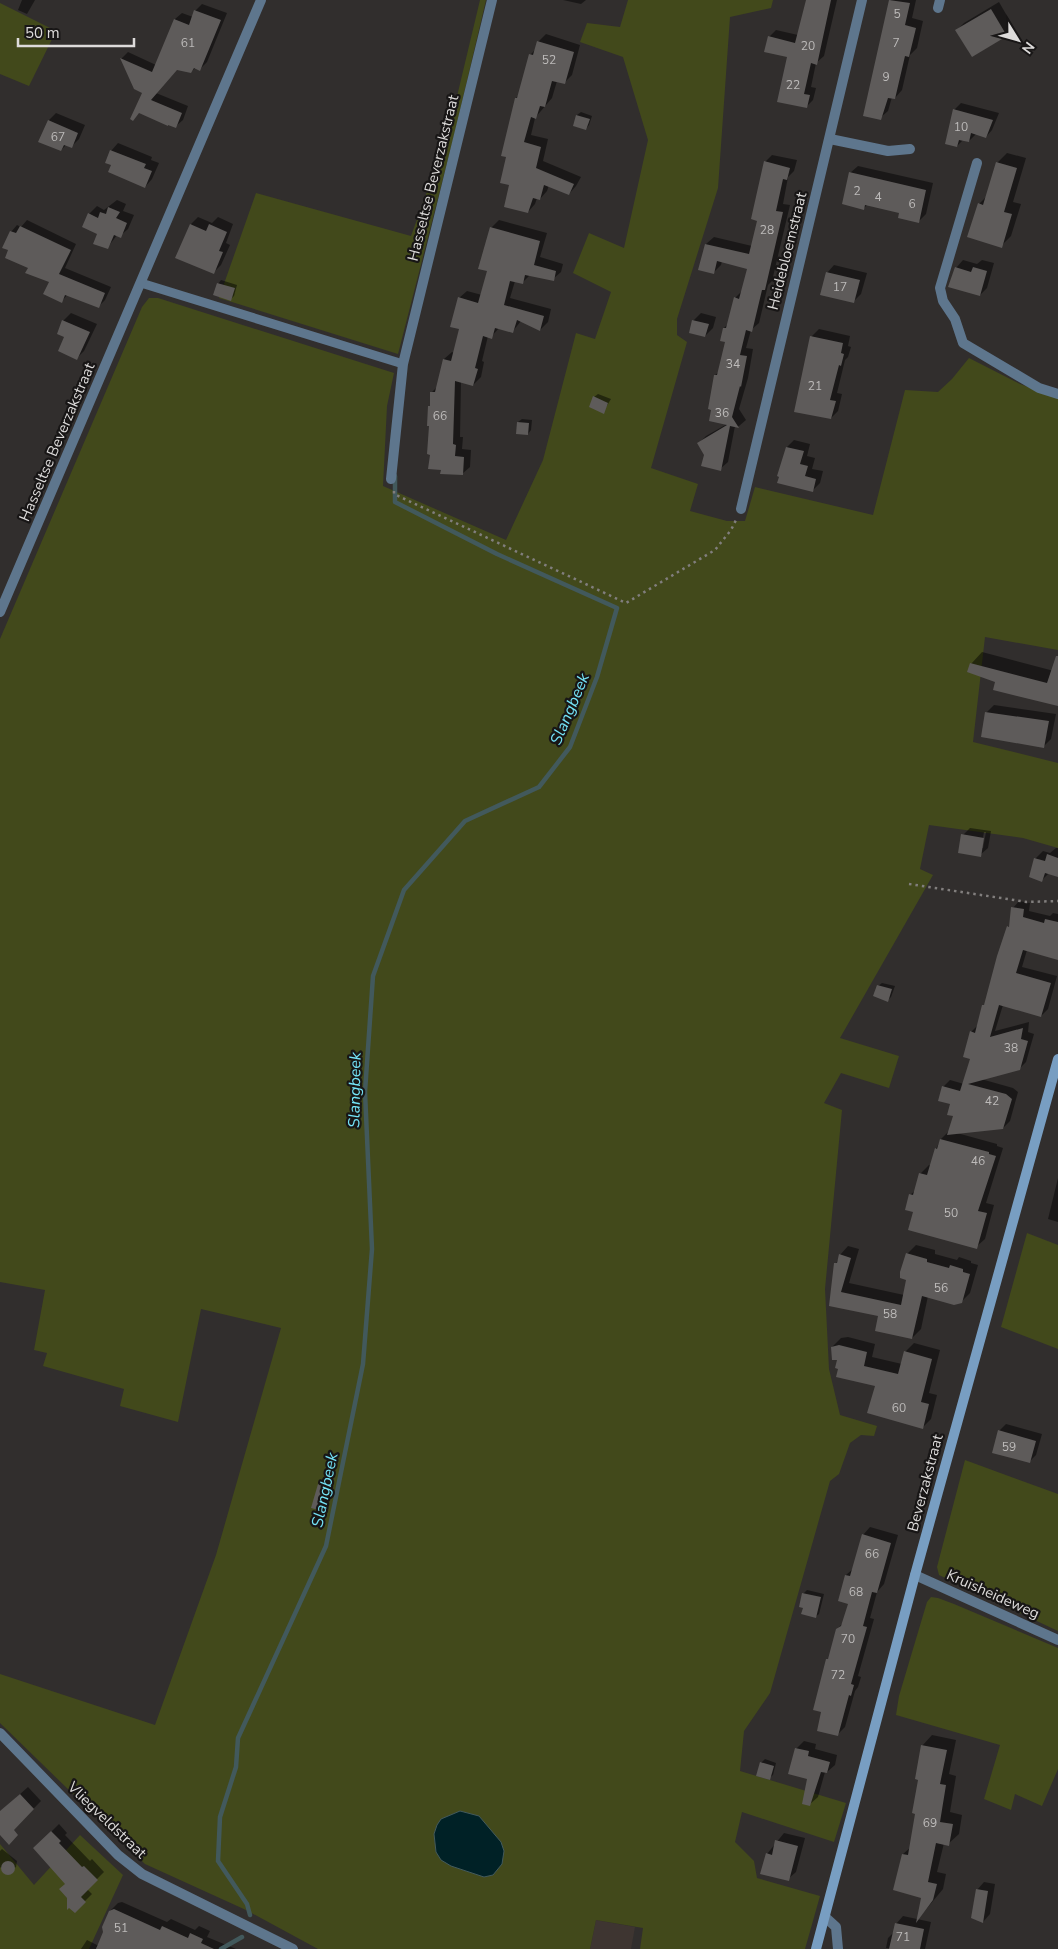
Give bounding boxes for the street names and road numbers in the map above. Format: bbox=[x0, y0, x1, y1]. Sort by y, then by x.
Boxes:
street label: Hasseltse Beverzakstraat bbox=[403, 92, 463, 263]
street label: Heidebloemstraat bbox=[763, 189, 811, 312]
street label: Hasseltse Beverzakstraat bbox=[15, 359, 100, 524]
street label: Beverzakstraat bbox=[902, 1431, 948, 1534]
street label: Kruisheideweg bbox=[943, 1565, 1043, 1623]
street label: Vliegveldstraat bbox=[62, 1776, 151, 1863]

